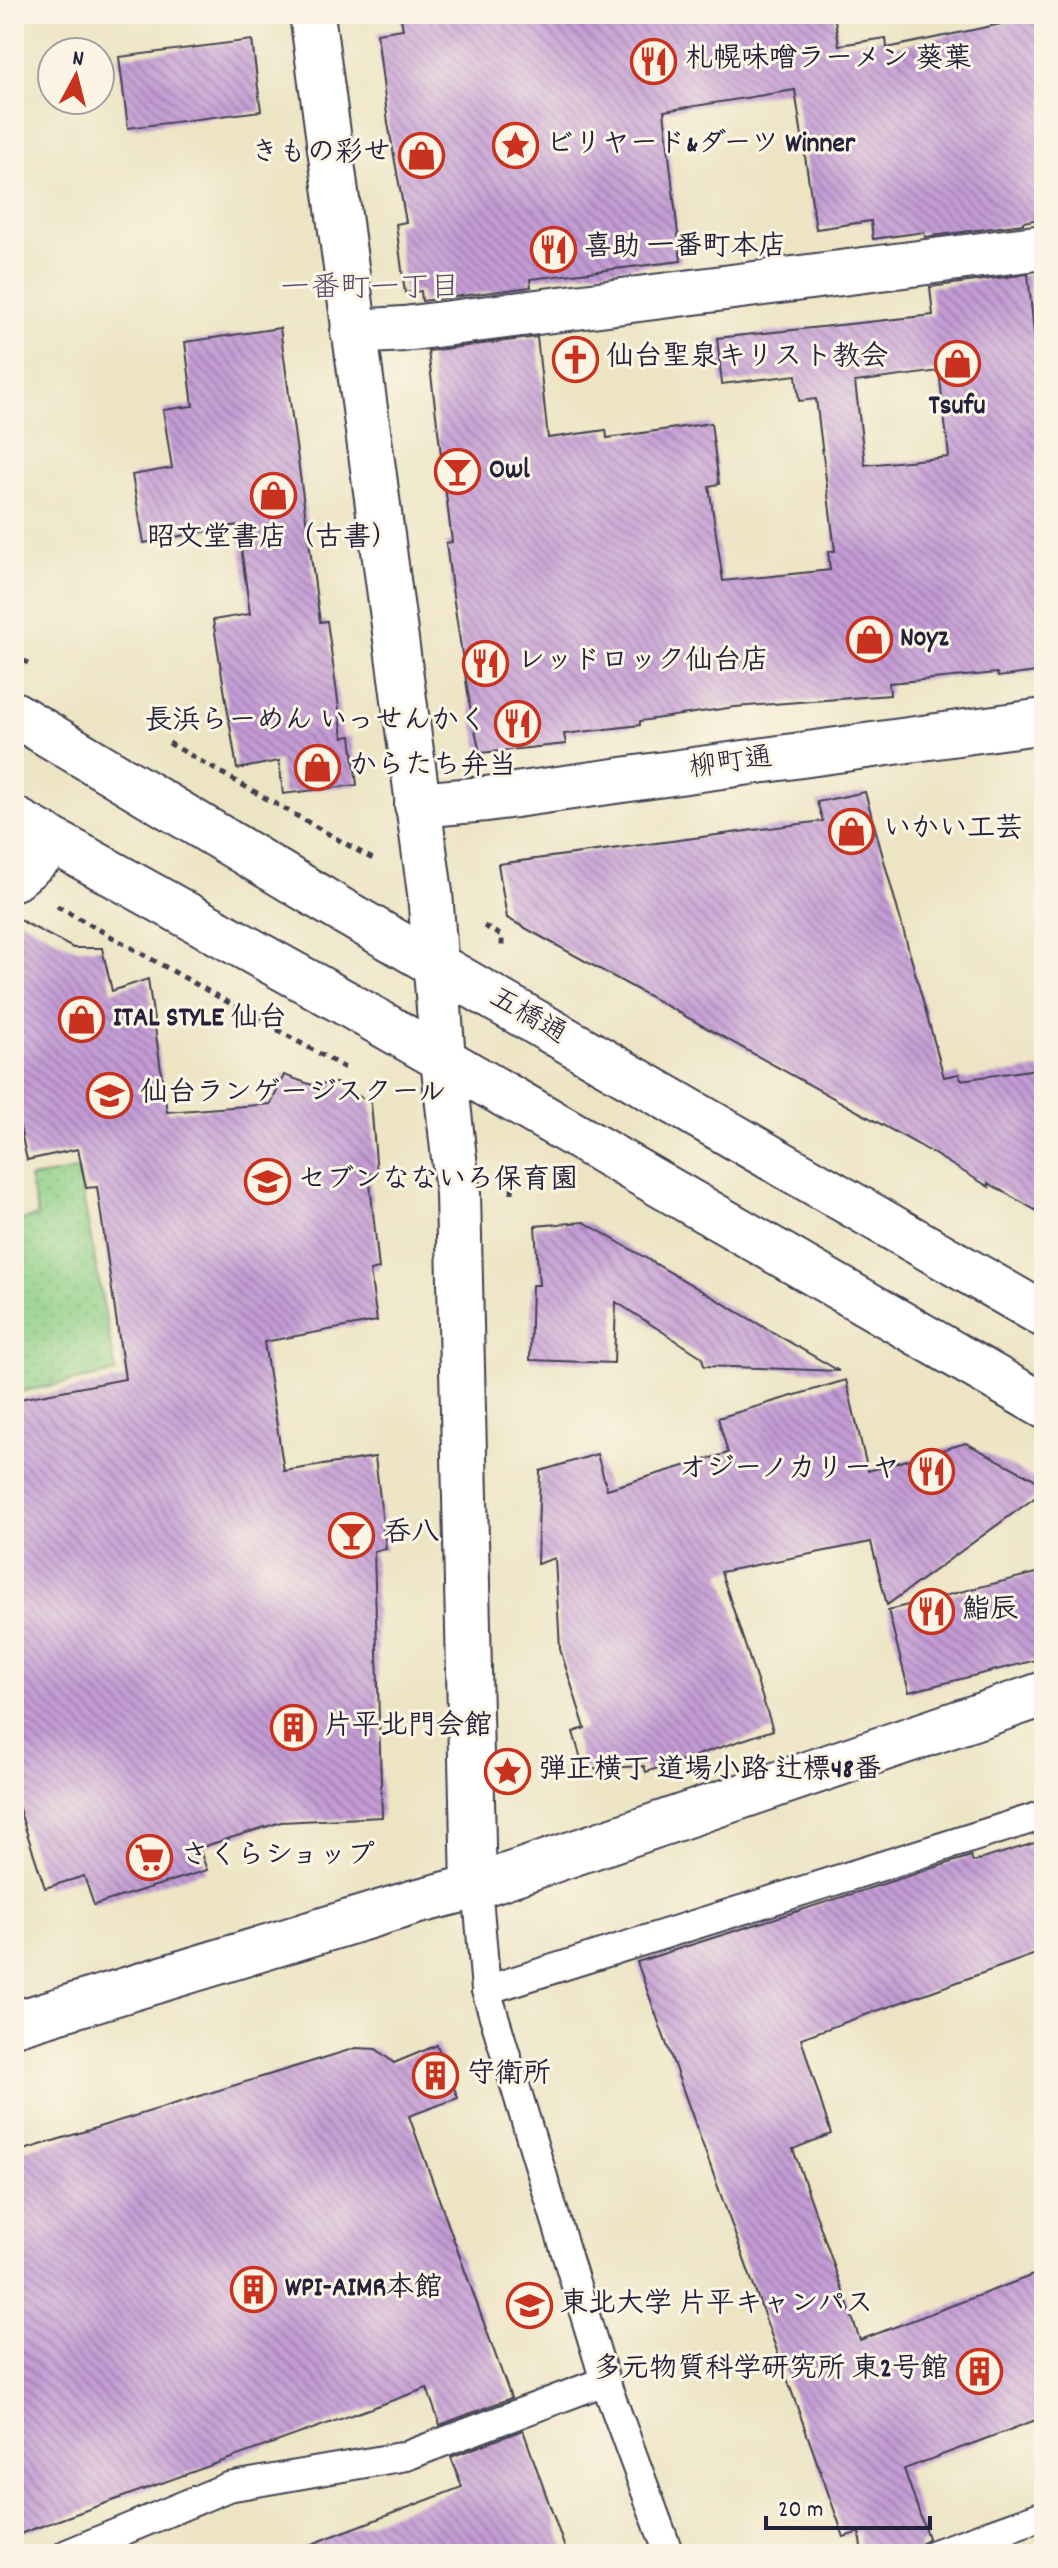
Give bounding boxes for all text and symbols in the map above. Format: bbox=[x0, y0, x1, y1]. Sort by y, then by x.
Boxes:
north arrow bbox=[36, 36, 116, 116]
restaurant icon: 札幌味噌ラーメン 葵葉 bbox=[630, 37, 678, 85]
place label: 札幌味噌ラーメン 葵葉 bbox=[685, 41, 971, 81]
text: N bbox=[71, 44, 85, 76]
place icon: ビリヤード&ダーツ Winner bbox=[491, 122, 539, 170]
place label: ビリヤード&ダーツ Winner bbox=[546, 126, 856, 166]
shop icon: きもの彩せ bbox=[398, 131, 446, 179]
place label: きもの彩せ bbox=[251, 135, 391, 175]
restaurant icon: 喜助 一番町本店 bbox=[529, 225, 577, 273]
place label: 喜助 一番町本店 bbox=[584, 229, 786, 269]
district label: 一番町一丁目 bbox=[280, 269, 460, 312]
church icon: 仙台聖泉キリスト教会 bbox=[551, 335, 599, 383]
place label: 仙台聖泉キリスト教会 bbox=[606, 339, 888, 379]
shop icon: Tsufu bbox=[933, 340, 981, 388]
place label: Tsufu bbox=[929, 388, 985, 428]
bar icon: Owl bbox=[434, 448, 482, 496]
place label: Owl bbox=[489, 452, 530, 492]
shop icon: 昭文堂書店（古書） bbox=[249, 472, 297, 520]
place label: 昭文堂書店（古書） bbox=[147, 520, 399, 560]
shop icon: Noyz bbox=[845, 616, 893, 664]
place label: Noyz bbox=[900, 620, 949, 660]
restaurant icon: レッドロック仙台店 bbox=[462, 639, 510, 687]
place label: レッドロック仙台店 bbox=[517, 643, 769, 683]
restaurant icon: 長浜らーめん いっせんかく bbox=[494, 699, 542, 747]
place label: 長浜らーめん いっせんかく bbox=[145, 703, 487, 743]
street label: 柳町通 bbox=[687, 739, 775, 791]
shop icon: からたち弁当 bbox=[294, 744, 342, 792]
place label: からたち弁当 bbox=[349, 748, 516, 788]
shop icon: いかい工芸 bbox=[828, 807, 876, 855]
place label: いかい工芸 bbox=[883, 811, 1023, 851]
street label: 五橋通 bbox=[481, 980, 573, 1056]
shop icon: ITAL STYLE 仙台 bbox=[58, 996, 106, 1044]
place label: ITAL STYLE 仙台 bbox=[113, 1000, 286, 1040]
school or university icon: 仙台ランゲージスクール bbox=[85, 1071, 133, 1119]
place label: 仙台ランゲージスクール bbox=[140, 1075, 446, 1115]
school or university icon: セブンなないろ保育園 bbox=[243, 1158, 291, 1206]
place label: セブンなないろ保育園 bbox=[298, 1162, 578, 1202]
restaurant icon: オジーノカリーヤ bbox=[907, 1447, 955, 1495]
place label: オジーノカリーヤ bbox=[678, 1451, 900, 1491]
bar icon: 呑八 bbox=[328, 1511, 376, 1559]
place label: 呑八 bbox=[383, 1515, 439, 1555]
restaurant icon: 鮨辰 bbox=[907, 1588, 955, 1636]
place label: 鮨辰 bbox=[962, 1592, 1018, 1632]
building icon: 片平北門会館 bbox=[269, 1704, 317, 1752]
place label: 片平北門会館 bbox=[324, 1708, 492, 1748]
place icon: 弾正横丁 道場小路 辻標48番 bbox=[483, 1748, 531, 1796]
place label: 弾正横丁 道場小路 辻標48番 bbox=[538, 1752, 882, 1792]
supermarket icon: さくらショップ bbox=[126, 1834, 174, 1882]
place label: さくらショップ bbox=[181, 1838, 375, 1878]
building icon: 守衛所 bbox=[412, 2052, 460, 2100]
place label: 守衛所 bbox=[467, 2056, 551, 2096]
building icon: WPI-AIMR本館 bbox=[230, 2266, 278, 2314]
place label: WPI-AIMR本館 bbox=[285, 2270, 442, 2310]
school or university icon: 東北大学 片平キャンパス bbox=[505, 2282, 553, 2330]
place label: 東北大学 片平キャンパス bbox=[560, 2286, 873, 2326]
building icon: 多元物質科学研究所 東2号館 bbox=[955, 2347, 1003, 2395]
place label: 多元物質科学研究所 東2号館 bbox=[593, 2351, 948, 2391]
scale bar bbox=[766, 2480, 930, 2530]
text: 20 m bbox=[778, 2494, 824, 2528]

